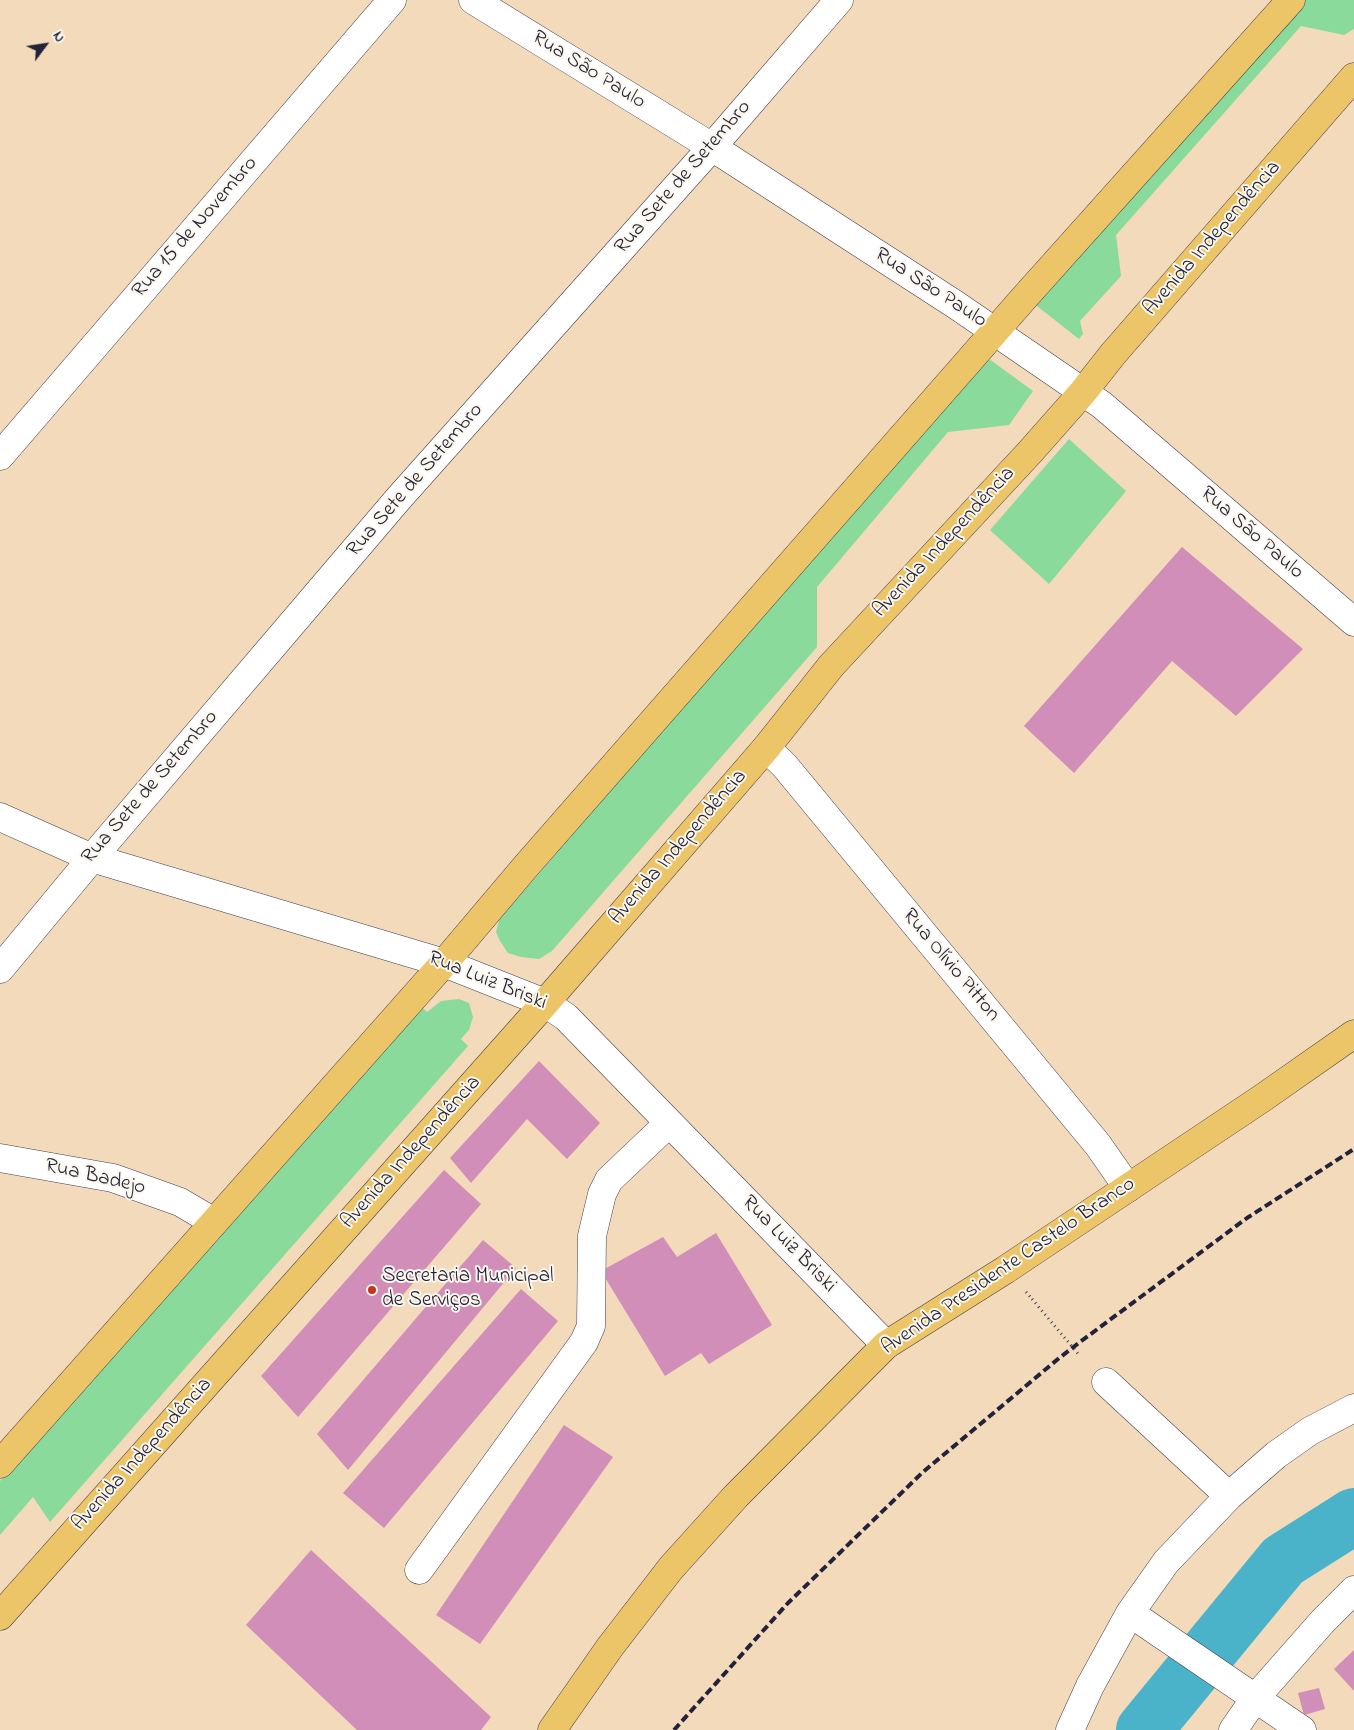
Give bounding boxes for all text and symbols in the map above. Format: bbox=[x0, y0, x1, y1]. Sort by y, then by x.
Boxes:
north arrow bbox=[20, 20, 70, 70]
street label: Rua São Paulo bbox=[527, 26, 649, 116]
text: N bbox=[47, 28, 70, 46]
street label: Rua Sete de Setembro bbox=[610, 96, 758, 260]
street label: Rua 15 de Novembro bbox=[128, 152, 264, 304]
street label: Avenida Independência bbox=[1139, 156, 1287, 322]
street label: Rua São Paulo bbox=[869, 243, 991, 335]
street label: Rua Sete de Setembro bbox=[342, 399, 490, 563]
street label: Avenida Independência bbox=[869, 462, 1021, 624]
street label: Rua São Paulo bbox=[1194, 482, 1308, 586]
street label: Rua Sete de Setembro bbox=[77, 706, 225, 870]
street label: Avenida Independência bbox=[605, 765, 753, 931]
street label: Rua Olívio Pitton bbox=[896, 905, 1004, 1027]
street label: Rua Luiz Briski bbox=[424, 947, 550, 1017]
street label: Avenida Independência bbox=[337, 1071, 487, 1235]
street label: Rua Badejo bbox=[42, 1154, 148, 1202]
street label: Avenida Presidente Castelo Branco bbox=[877, 1173, 1141, 1361]
street label: Rua Luiz Briski bbox=[735, 1191, 841, 1299]
place label: Secretaria Municipal de Serviços bbox=[382, 1265, 554, 1315]
marker: Secretaria Municipal de Serviços bbox=[366, 1284, 378, 1296]
street label: Avenida Independência bbox=[68, 1373, 218, 1537]

